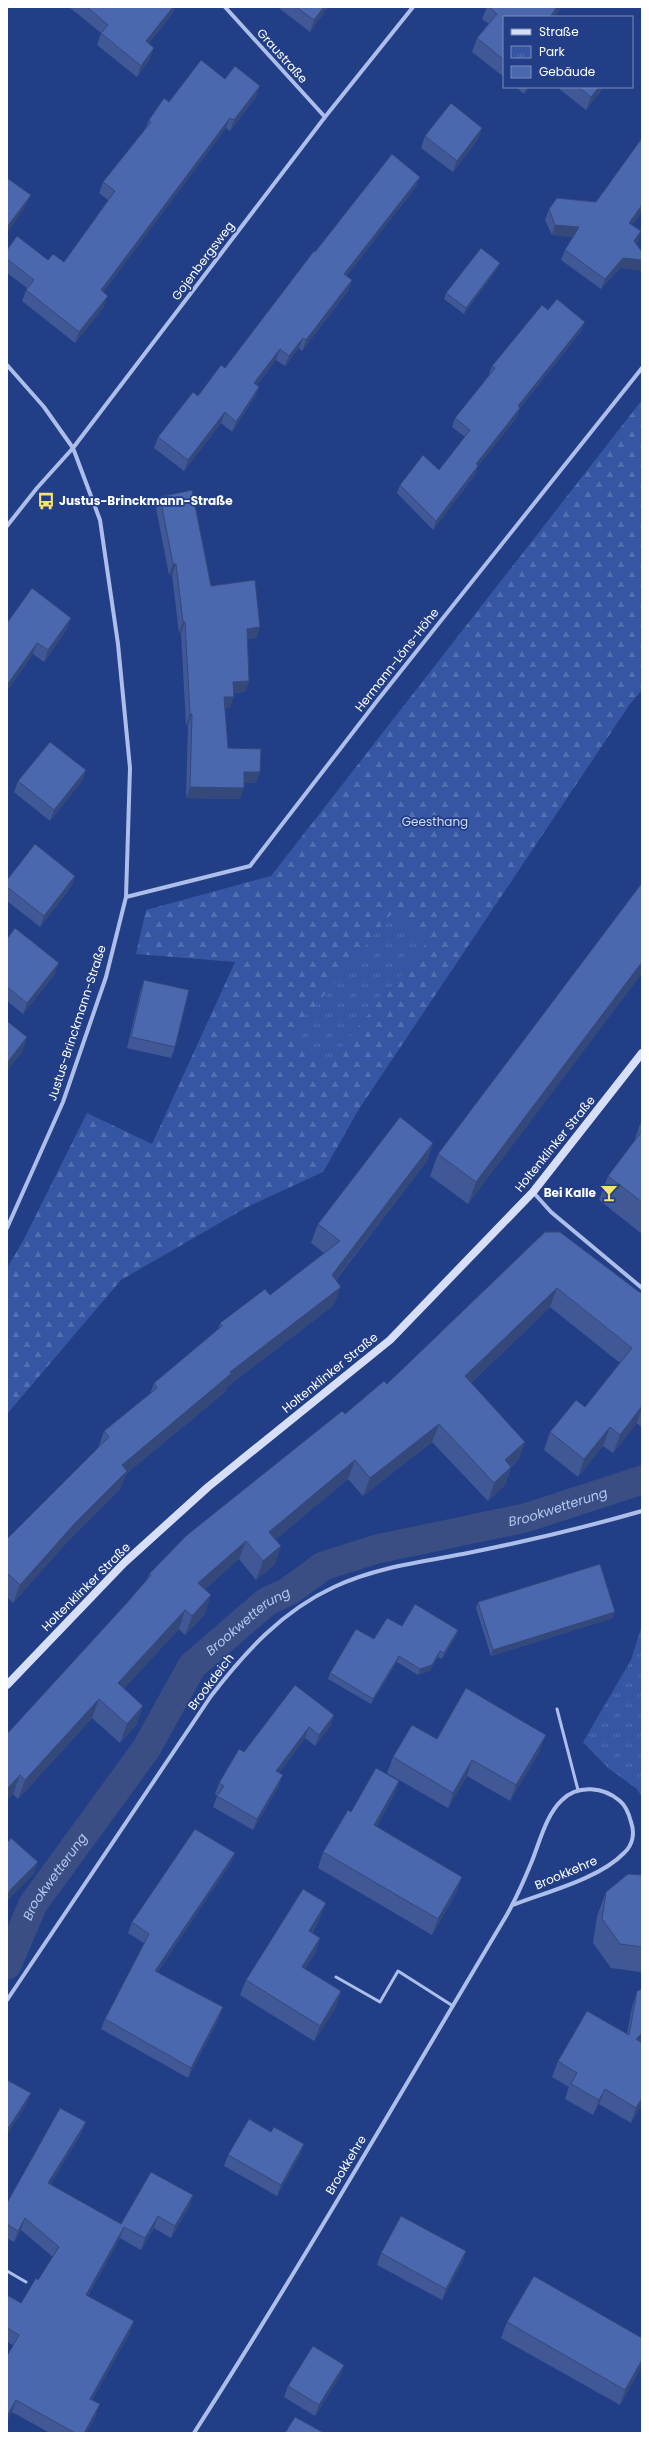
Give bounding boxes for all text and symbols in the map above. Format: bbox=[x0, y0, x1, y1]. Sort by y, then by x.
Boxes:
legend bbox=[503, 16, 633, 88]
text: Straße bbox=[539, 23, 579, 40]
street label: Graustraße bbox=[253, 25, 312, 87]
text: Park bbox=[539, 43, 566, 60]
text: Gebäude bbox=[539, 63, 595, 80]
street label: Gojenbergsweg bbox=[167, 218, 238, 304]
bus stop icon: Justus-Brinckmann-Straße bbox=[36, 491, 56, 511]
place label: Justus-Brinckmann-Straße bbox=[59, 492, 233, 509]
street label: Hermann-Löns-Höhe bbox=[351, 604, 442, 715]
park label: Geesthang bbox=[402, 813, 468, 830]
street label: Justus-Brinckmann-Straße bbox=[43, 943, 110, 1103]
street label: Holtenklinker Straße bbox=[511, 1092, 599, 1195]
bar icon: Bei Kalle bbox=[599, 1183, 619, 1203]
place label: Bei Kalle bbox=[544, 1184, 597, 1201]
street label: Holtenklinker Straße bbox=[278, 1329, 381, 1417]
water label: Brookwetterung bbox=[507, 1483, 610, 1531]
street label: Holtenklinker Straße bbox=[38, 1539, 134, 1635]
water label: Brookwetterung bbox=[202, 1583, 294, 1660]
street label: Brookdeich bbox=[184, 1650, 238, 1714]
water label: Brookwetterung bbox=[18, 1829, 92, 1923]
street label: Brookkehre bbox=[532, 1852, 600, 1893]
street label: Brookkehre bbox=[321, 2132, 370, 2198]

